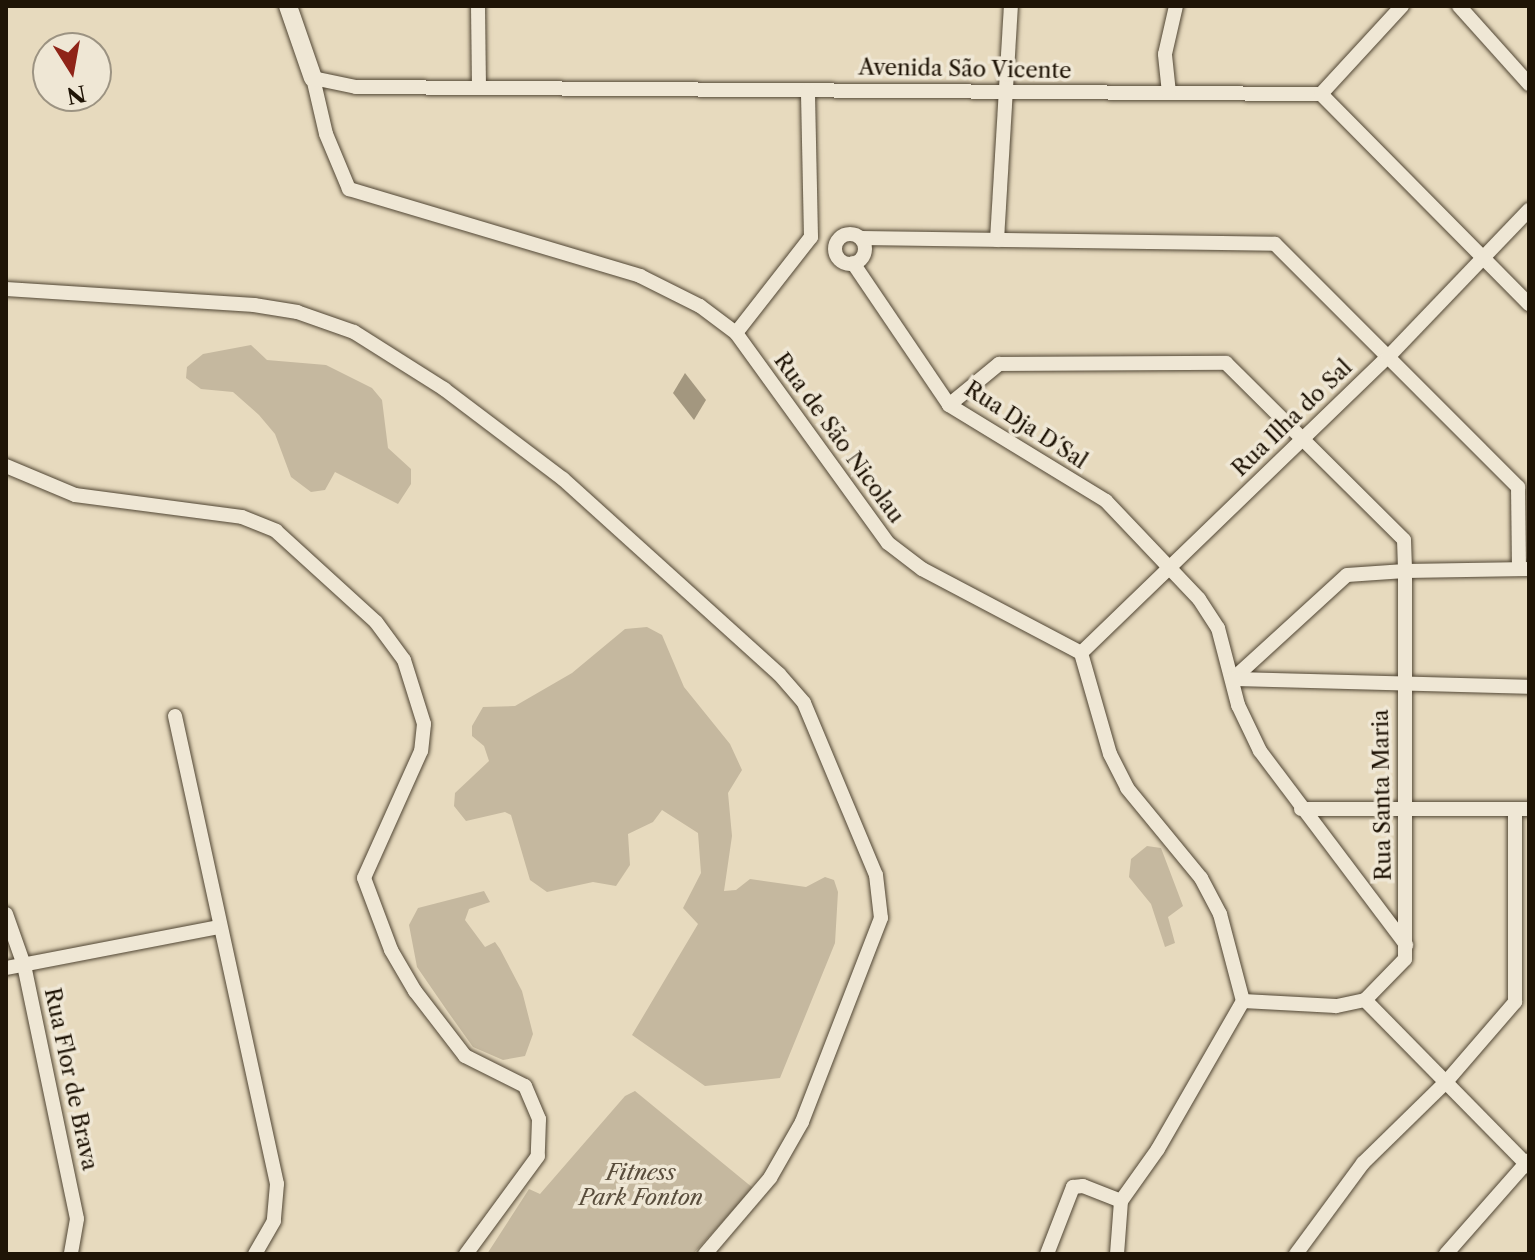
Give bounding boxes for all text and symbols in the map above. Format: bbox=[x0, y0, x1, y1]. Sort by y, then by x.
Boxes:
north arrow bbox=[32, 32, 112, 112]
street label: Avenida São Vicente bbox=[858, 54, 1072, 84]
text: N bbox=[64, 79, 88, 109]
street label: Rua de São Nicolau bbox=[768, 348, 910, 528]
street label: Rua Ilha do Sal bbox=[1226, 354, 1358, 482]
street label: Rua Dja D´Sal bbox=[960, 375, 1092, 475]
street label: Rua Santa Maria bbox=[1367, 709, 1397, 881]
street label: Rua Flor de Brava bbox=[39, 985, 103, 1173]
park label: Fitness Park Fonton bbox=[579, 1159, 703, 1210]

